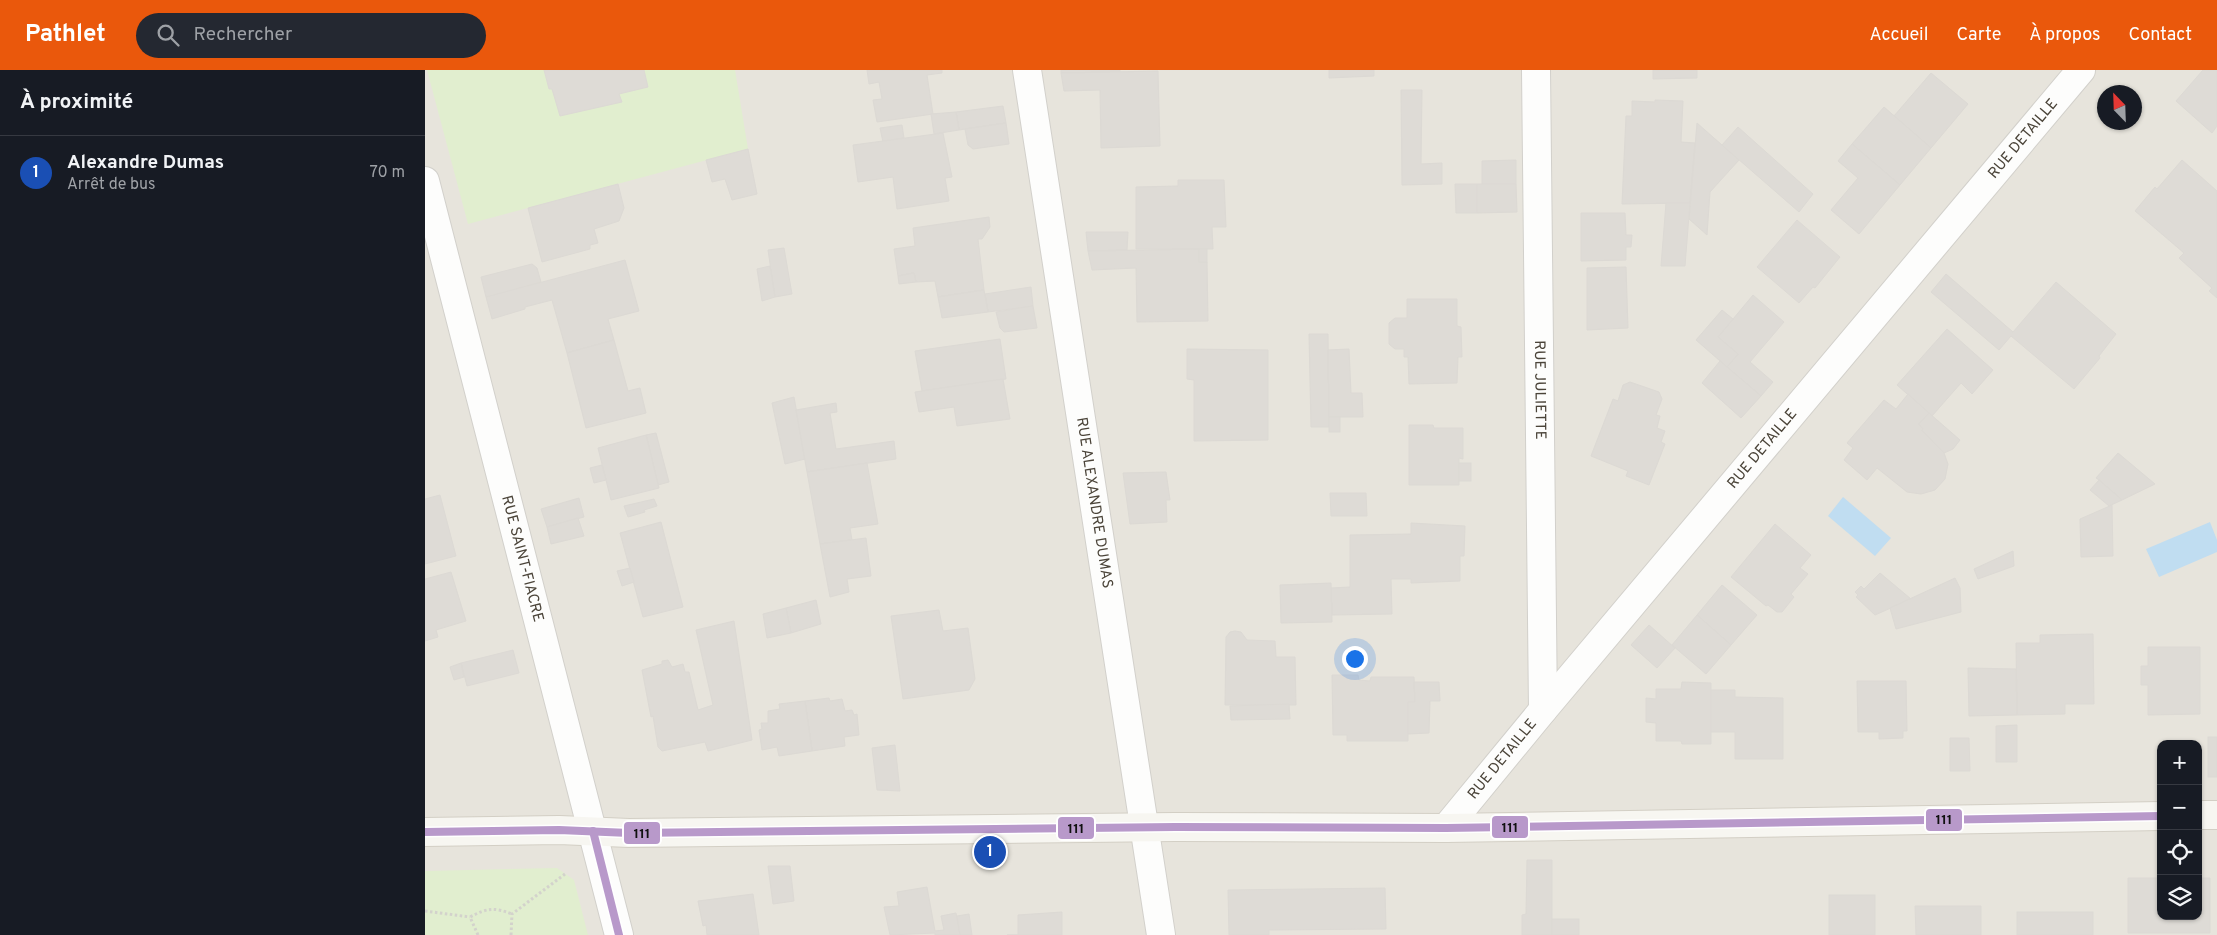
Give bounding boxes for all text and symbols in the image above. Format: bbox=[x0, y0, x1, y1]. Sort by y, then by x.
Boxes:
search box bbox=[136, 13, 486, 58]
text: Pathlet bbox=[25, 20, 106, 50]
icon: search bbox=[154, 21, 182, 49]
text: Rechercher bbox=[194, 23, 292, 47]
text: Accueil bbox=[1869, 24, 1928, 47]
text: Carte bbox=[1956, 24, 2001, 47]
text: À propos bbox=[2029, 24, 2100, 47]
text: Contact bbox=[2128, 24, 2192, 47]
north arrow bbox=[2097, 85, 2142, 130]
text: À proximité bbox=[20, 89, 133, 116]
street label: RUE DETAILLE bbox=[1984, 95, 2062, 183]
text: Alexandre Dumas bbox=[67, 151, 224, 175]
text: 1 bbox=[33, 163, 39, 183]
text: 70 m bbox=[370, 163, 405, 183]
text: Arrêt de bus bbox=[67, 175, 156, 195]
street label: RUE JULIETTE bbox=[1529, 340, 1550, 440]
street label: RUE DETAILLE bbox=[1724, 405, 1802, 493]
street label: RUE ALEXANDRE DUMAS bbox=[1071, 416, 1117, 590]
street label: RUE SAINT-FIACRE bbox=[497, 493, 548, 624]
your location bbox=[1342, 646, 1368, 672]
street label: RUE DETAILLE bbox=[1464, 715, 1541, 803]
map controls bbox=[2157, 740, 2202, 920]
button: + bbox=[2157, 740, 2202, 785]
button: − bbox=[2157, 785, 2202, 830]
line badge: 111 bbox=[1925, 808, 1963, 832]
text: 111 bbox=[1936, 812, 1952, 829]
line badge: 111 bbox=[1491, 815, 1529, 839]
line badge: 111 bbox=[1057, 816, 1095, 840]
text: 111 bbox=[1502, 820, 1518, 837]
line badge: 111 bbox=[623, 821, 661, 845]
text: 111 bbox=[1068, 821, 1084, 838]
text: 111 bbox=[634, 826, 650, 843]
button: locate bbox=[2157, 830, 2202, 875]
pin: 1 bbox=[974, 833, 1006, 871]
button: layers bbox=[2157, 875, 2202, 920]

